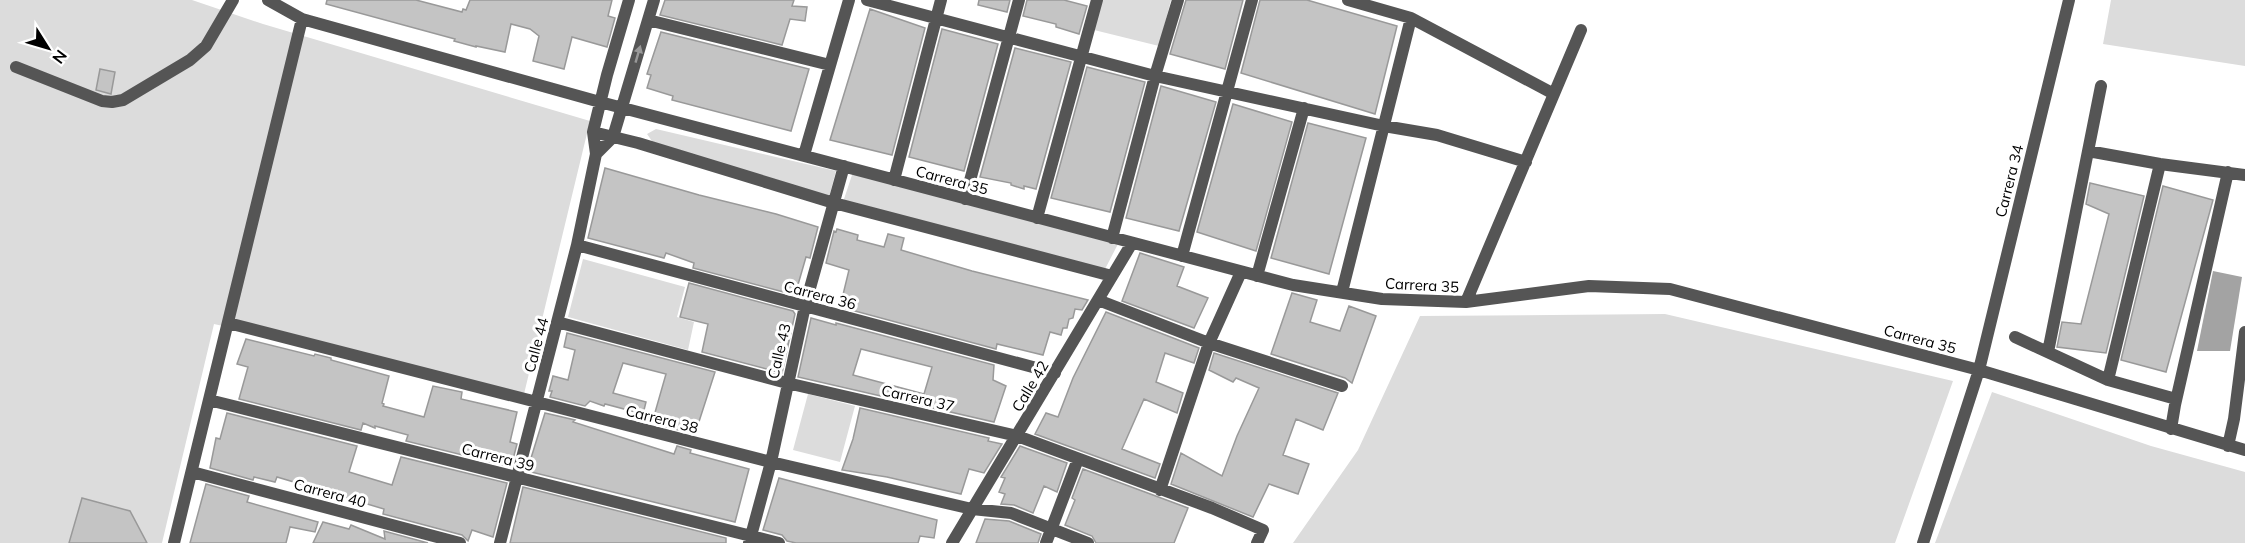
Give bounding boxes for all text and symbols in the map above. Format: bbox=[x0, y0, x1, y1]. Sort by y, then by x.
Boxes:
north arrow bbox=[18, 18, 78, 78]
one-way arrow bbox=[634, 44, 644, 63]
text: N bbox=[48, 46, 72, 68]
street label: Carrera 34 bbox=[1991, 143, 2027, 219]
street label: Carrera 35 bbox=[914, 161, 990, 199]
street label: Carrera 35 bbox=[1384, 274, 1460, 296]
street label: Carrera 36 bbox=[782, 276, 858, 314]
street label: Calle 44 bbox=[520, 315, 552, 375]
street label: Carrera 35 bbox=[1882, 320, 1958, 358]
street label: Calle 43 bbox=[763, 321, 795, 381]
street label: Calle 42 bbox=[1007, 357, 1053, 415]
street label: Carrera 37 bbox=[880, 380, 956, 416]
street label: Carrera 38 bbox=[624, 401, 700, 437]
street label: Carrera 39 bbox=[460, 439, 536, 475]
street label: Carrera 40 bbox=[292, 474, 368, 512]

